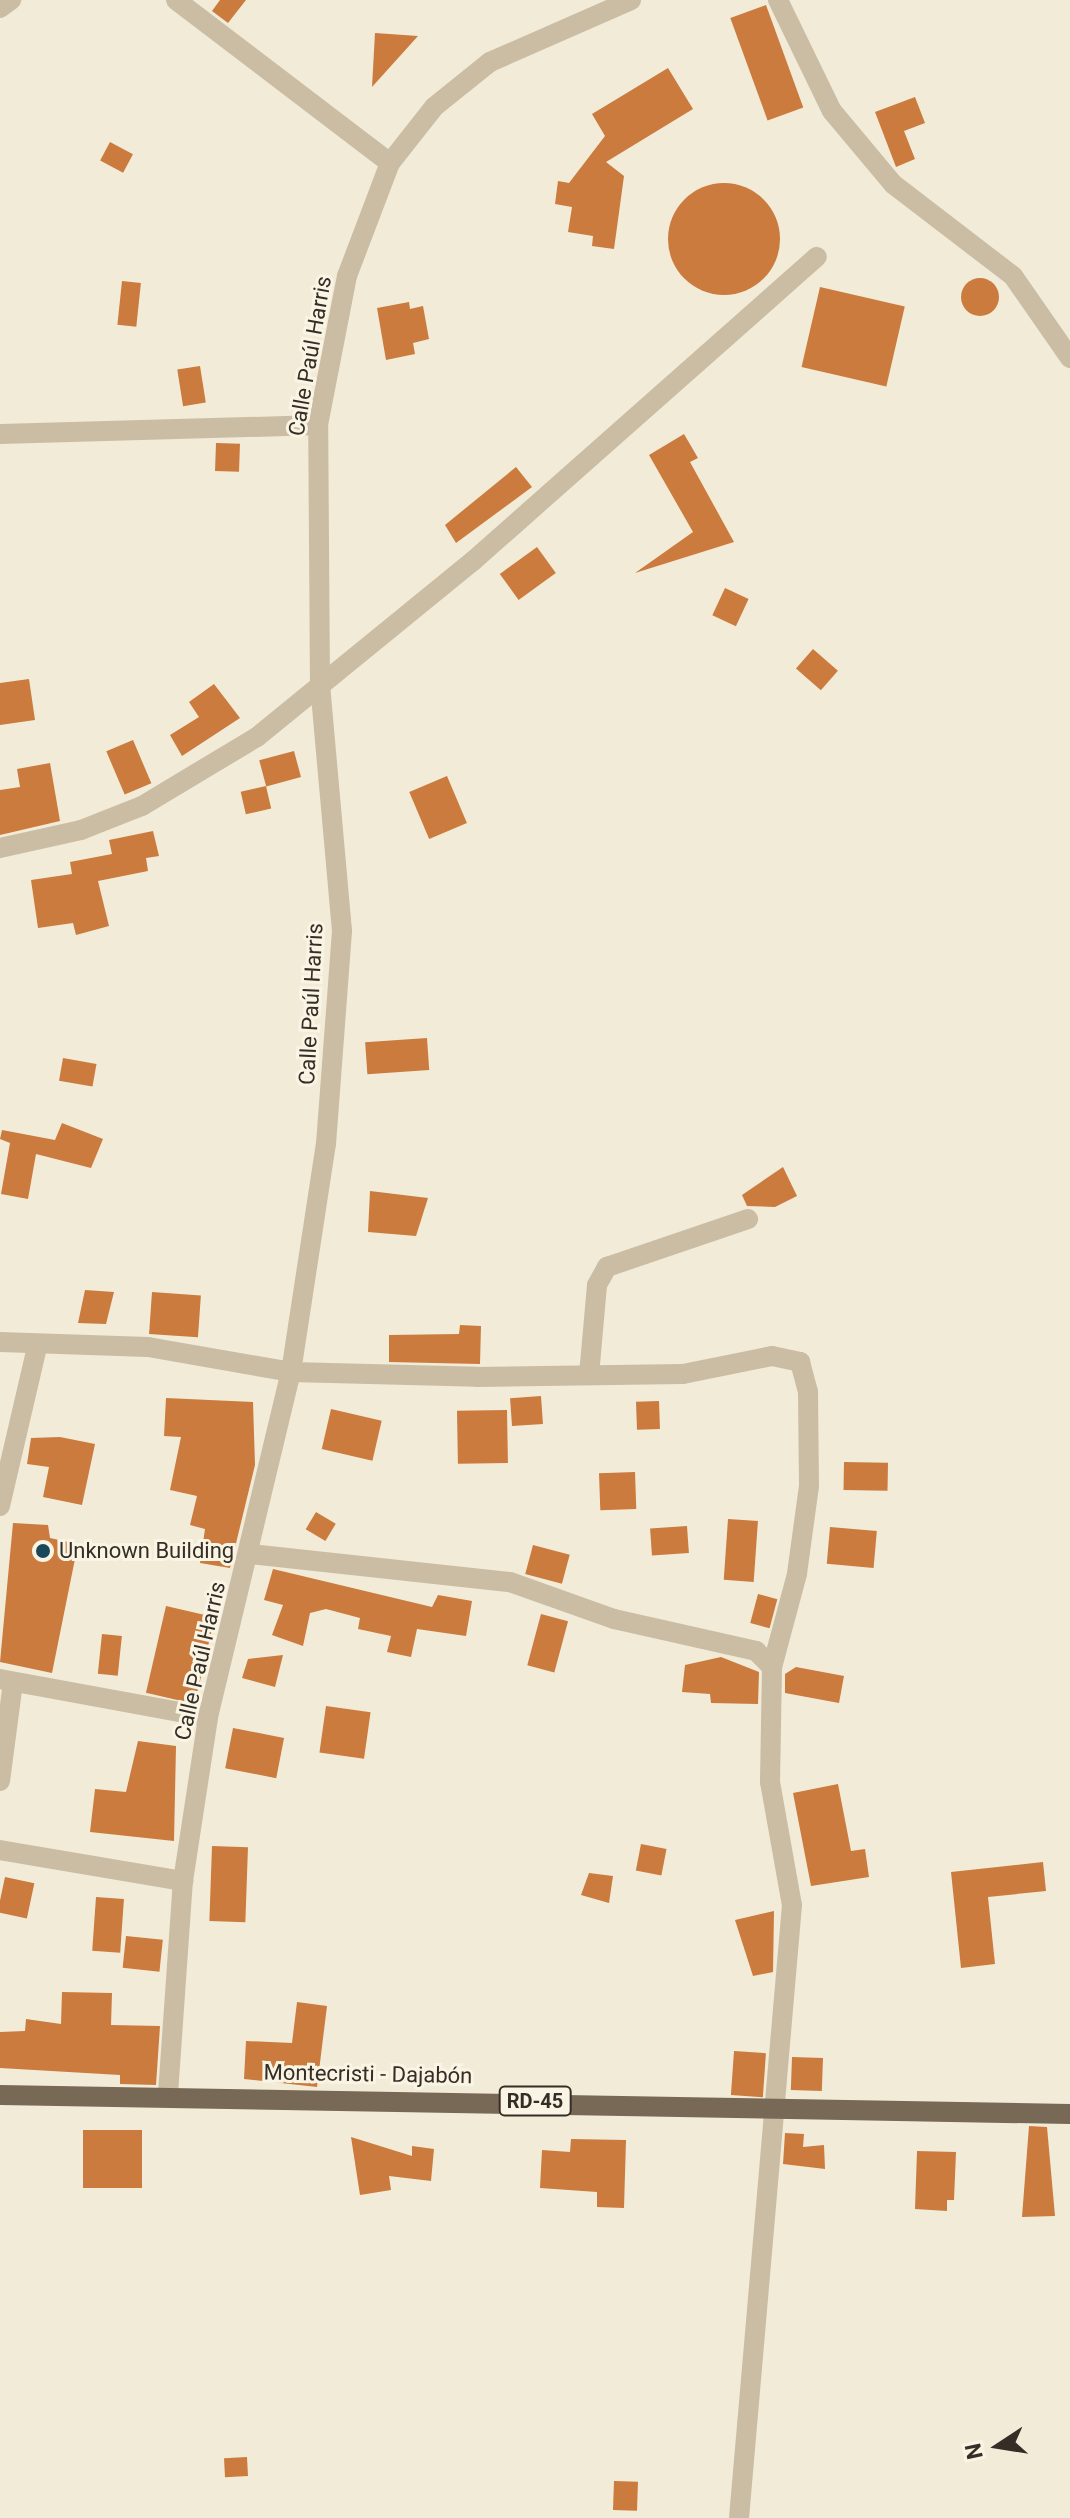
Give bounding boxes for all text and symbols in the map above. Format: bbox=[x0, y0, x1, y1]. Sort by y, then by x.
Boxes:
street label: Calle Paúl Harris bbox=[283, 274, 337, 438]
street label: Calle Paúl Harris bbox=[294, 922, 328, 1086]
place label: Unknown Building bbox=[59, 1538, 234, 1564]
marker: Unknown Building bbox=[34, 1542, 52, 1560]
street label: Calle Paúl Harris bbox=[169, 1579, 231, 1743]
street label: Montecristi - Dajabón bbox=[263, 2059, 473, 2089]
road number: RD-45 bbox=[497, 2085, 573, 2117]
north arrow bbox=[958, 2406, 1038, 2486]
text: N bbox=[960, 2441, 988, 2461]

